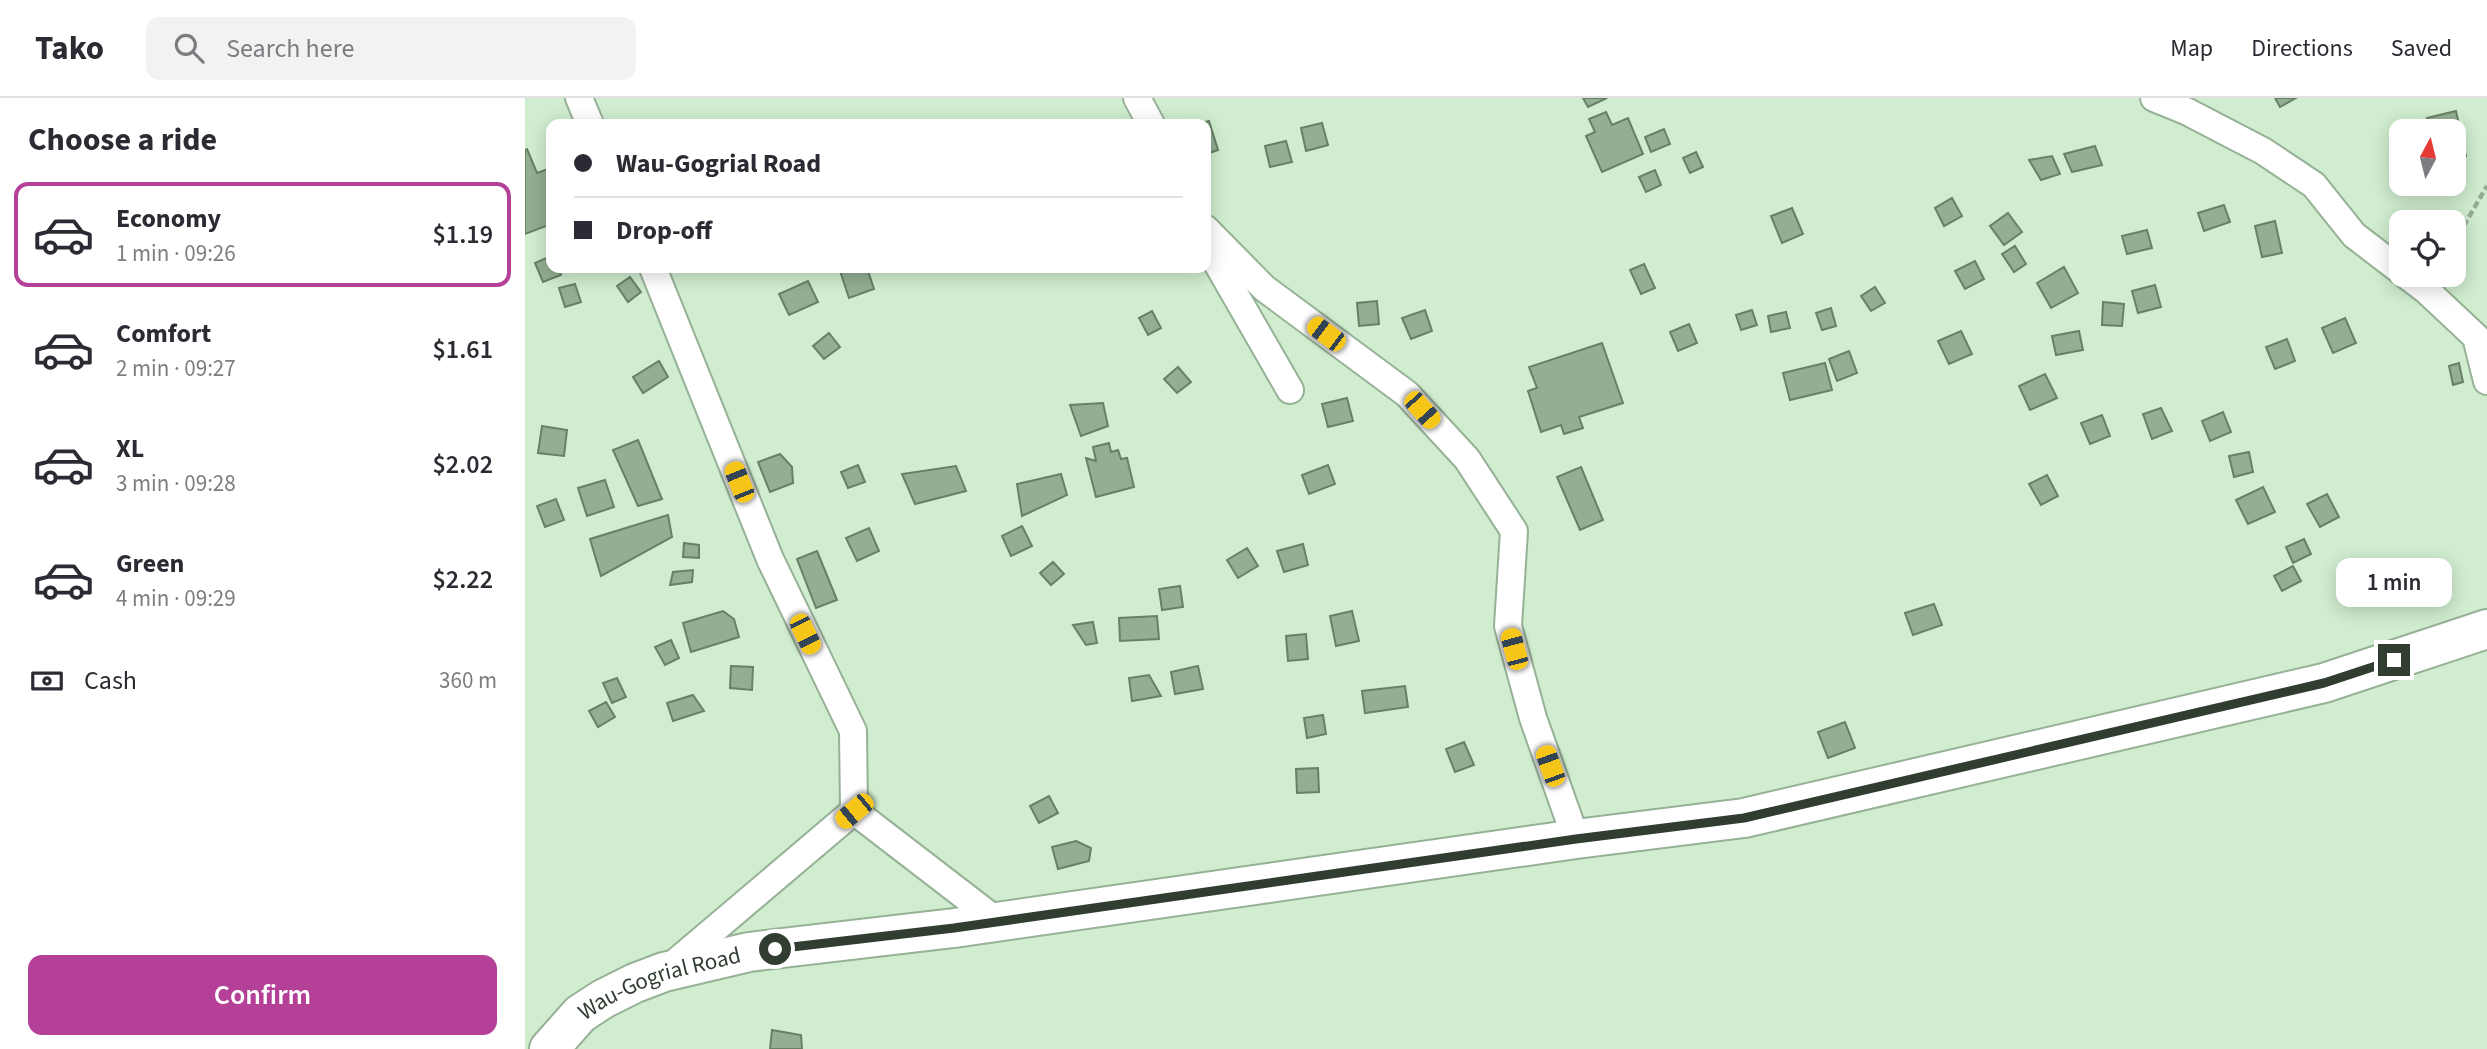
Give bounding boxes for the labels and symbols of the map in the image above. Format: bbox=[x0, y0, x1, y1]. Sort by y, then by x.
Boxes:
north arrow bbox=[2389, 119, 2466, 196]
car bbox=[1303, 313, 1350, 355]
car bbox=[1401, 387, 1444, 433]
car bbox=[722, 459, 757, 505]
callout: 1 min bbox=[2336, 559, 2452, 608]
car bbox=[787, 611, 824, 657]
car bbox=[1499, 626, 1530, 672]
route end bbox=[2378, 644, 2410, 676]
car bbox=[1533, 743, 1568, 789]
car bbox=[832, 789, 877, 833]
route start bbox=[759, 933, 791, 965]
street label: Wau-Gogrial Road bbox=[571, 938, 744, 1028]

